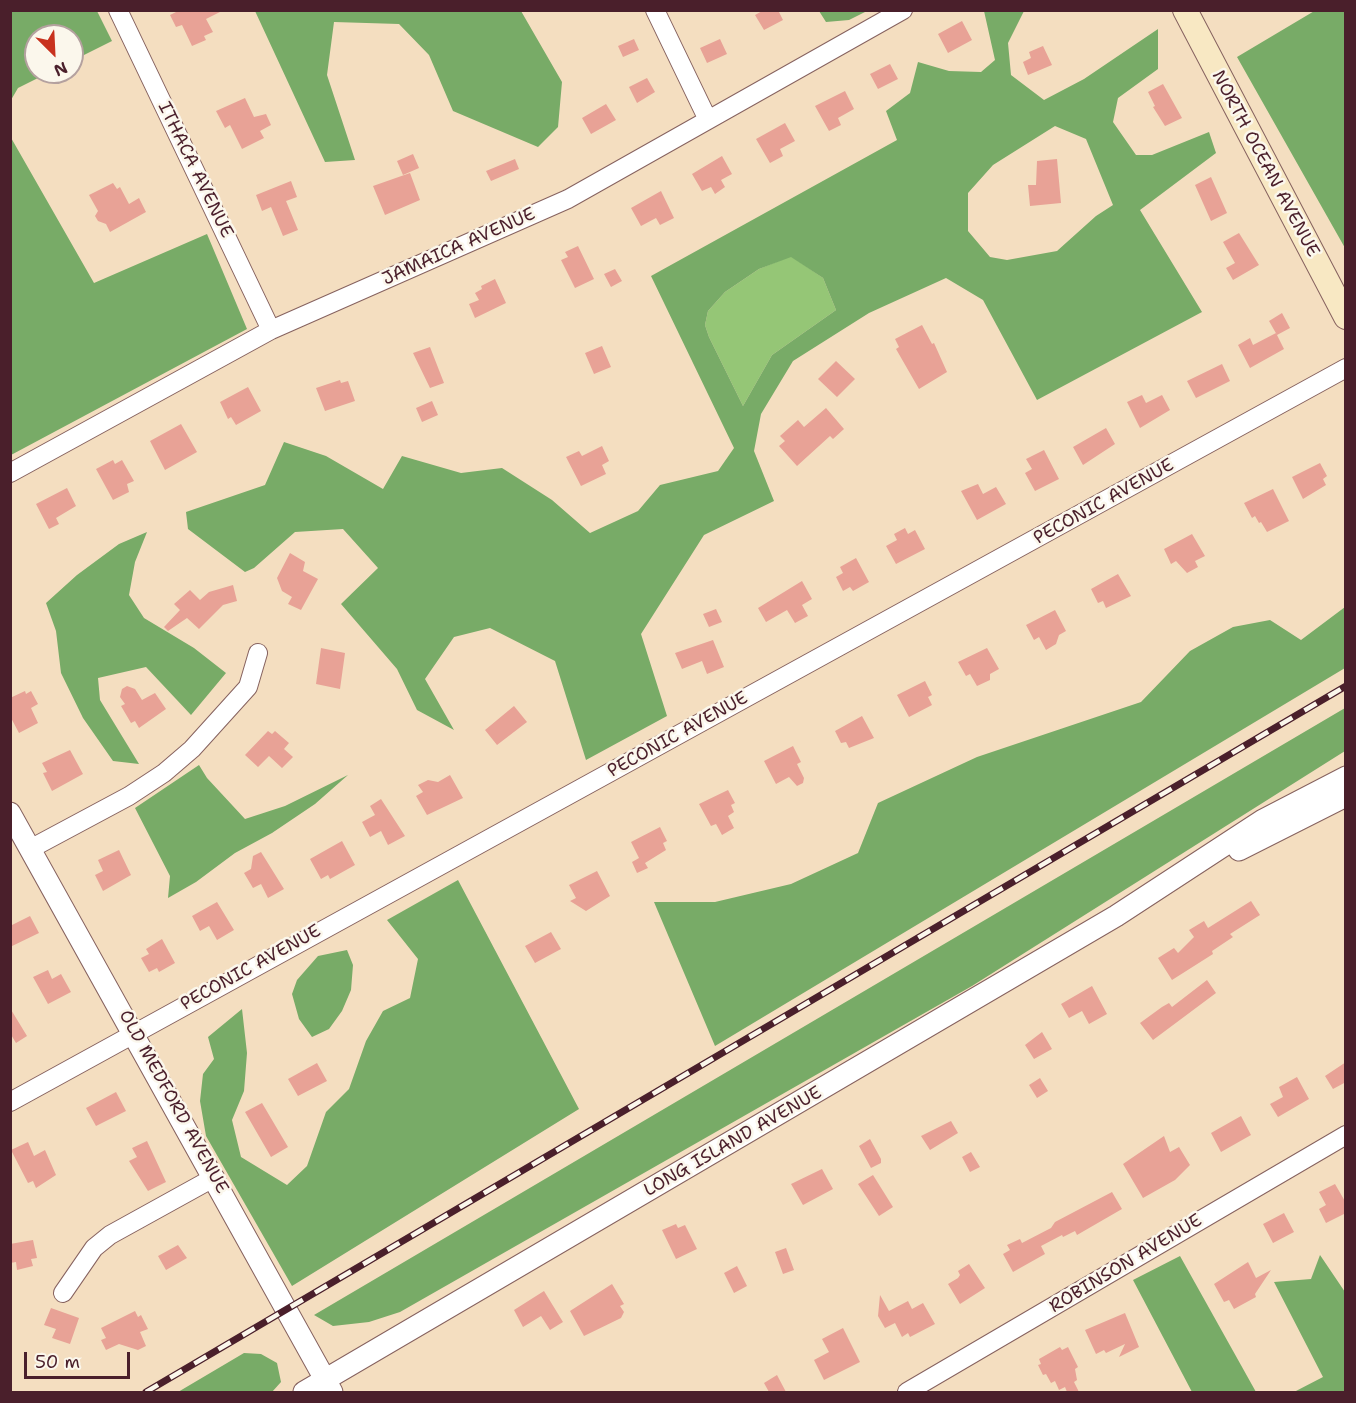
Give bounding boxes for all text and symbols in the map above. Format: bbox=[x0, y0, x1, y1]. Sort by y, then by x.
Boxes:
north arrow bbox=[24, 24, 84, 84]
text: N bbox=[51, 57, 71, 81]
street label: NORTH OCEAN AVENUE bbox=[1207, 67, 1323, 261]
street label: ITHACA AVENUE bbox=[153, 98, 237, 242]
street label: JAMAICA AVENUE bbox=[379, 204, 539, 290]
street label: PECONIC AVENUE bbox=[1030, 454, 1178, 550]
street label: PECONIC AVENUE bbox=[604, 687, 752, 783]
street label: PECONIC AVENUE bbox=[177, 920, 325, 1016]
street label: OLD MEDFORD AVENUE bbox=[114, 1007, 232, 1197]
street label: LONG ISLAND AVENUE bbox=[640, 1082, 826, 1202]
street label: ROBINSON AVENUE bbox=[1046, 1210, 1206, 1318]
scale bar bbox=[27, 1340, 134, 1378]
text: 50 m bbox=[35, 1350, 80, 1374]

